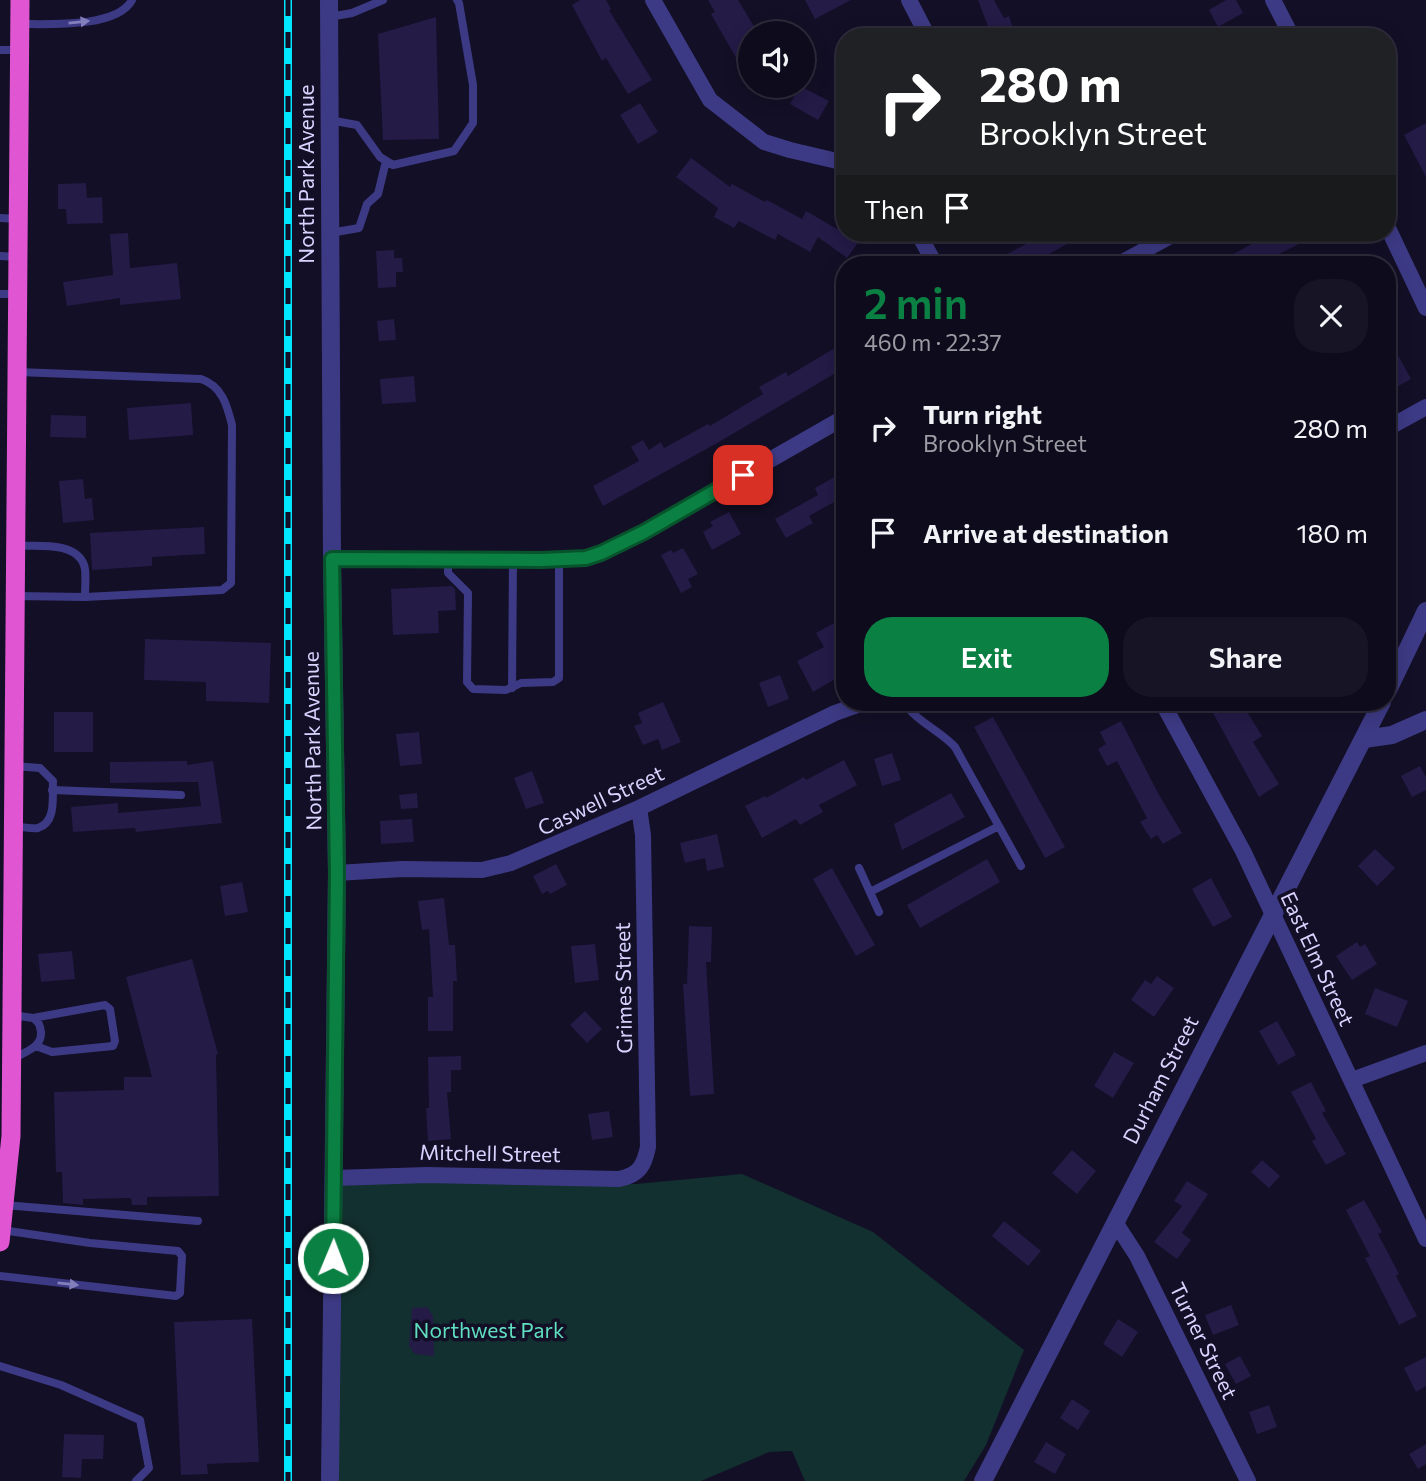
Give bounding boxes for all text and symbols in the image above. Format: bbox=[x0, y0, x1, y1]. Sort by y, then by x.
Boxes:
one-way arrow bbox=[69, 16, 91, 27]
map controls bbox=[738, 21, 815, 98]
button: sound bbox=[738, 21, 815, 98]
text: 280 m bbox=[979, 52, 1122, 112]
icon: right bbox=[864, 56, 955, 147]
street label: North Park Avenue bbox=[293, 84, 318, 264]
text: Brooklyn Street bbox=[979, 112, 1207, 152]
icon: arrive bbox=[938, 189, 976, 227]
text: Then bbox=[864, 193, 924, 224]
text: 2 min bbox=[864, 276, 968, 328]
button: close bbox=[1294, 279, 1368, 353]
text: 460 m · 22:37 bbox=[864, 328, 1002, 356]
text: Turn right bbox=[923, 398, 1042, 429]
icon: right bbox=[864, 409, 902, 447]
text: 280 m bbox=[1293, 412, 1368, 443]
text: Brooklyn Street bbox=[923, 429, 1087, 457]
pin bbox=[713, 445, 773, 505]
icon: arrive bbox=[724, 456, 762, 494]
icon: arrive bbox=[864, 514, 902, 552]
text: Arrive at destination bbox=[923, 517, 1169, 548]
text: 180 m bbox=[1296, 517, 1368, 548]
button: Exit bbox=[864, 617, 1109, 697]
button: Share bbox=[1123, 617, 1368, 697]
street label: North Park Avenue bbox=[297, 651, 326, 831]
street label: Caswell Street bbox=[533, 760, 667, 840]
street label: East Elm Street bbox=[1276, 887, 1360, 1029]
street label: Grimes Street bbox=[609, 922, 636, 1054]
street label: Durham Street bbox=[1117, 1011, 1203, 1148]
street label: Mitchell Street bbox=[419, 1139, 561, 1166]
position arrow bbox=[296, 1221, 370, 1295]
street label: Turner Street bbox=[1165, 1278, 1243, 1403]
one-way arrow bbox=[57, 1279, 79, 1290]
park label: Northwest Park bbox=[414, 1317, 564, 1342]

